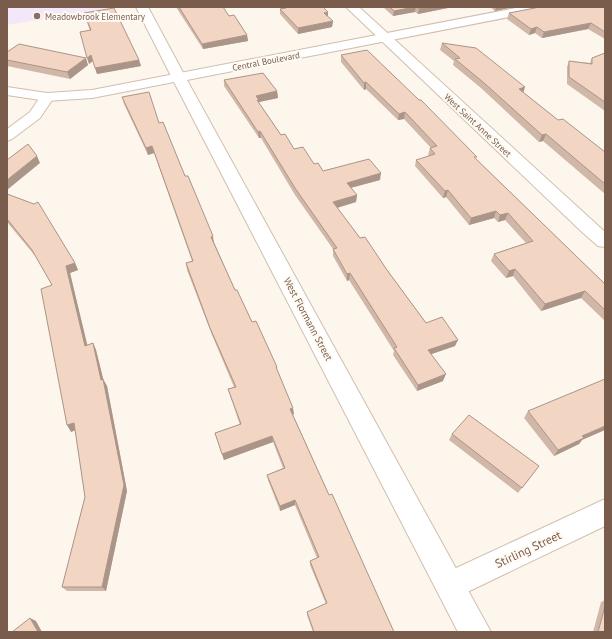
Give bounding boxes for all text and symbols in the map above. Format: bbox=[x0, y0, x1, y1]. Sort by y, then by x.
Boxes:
marker: Meadowbrook Elementary bbox=[32, 11, 42, 21]
place label: Meadowbrook Elementary bbox=[45, 11, 146, 22]
street label: Central Boulevard bbox=[231, 49, 301, 73]
street label: West Saint Anne Street bbox=[442, 91, 514, 159]
street label: West Flormann Street bbox=[281, 275, 336, 363]
street label: Stirling Street bbox=[493, 527, 563, 571]

